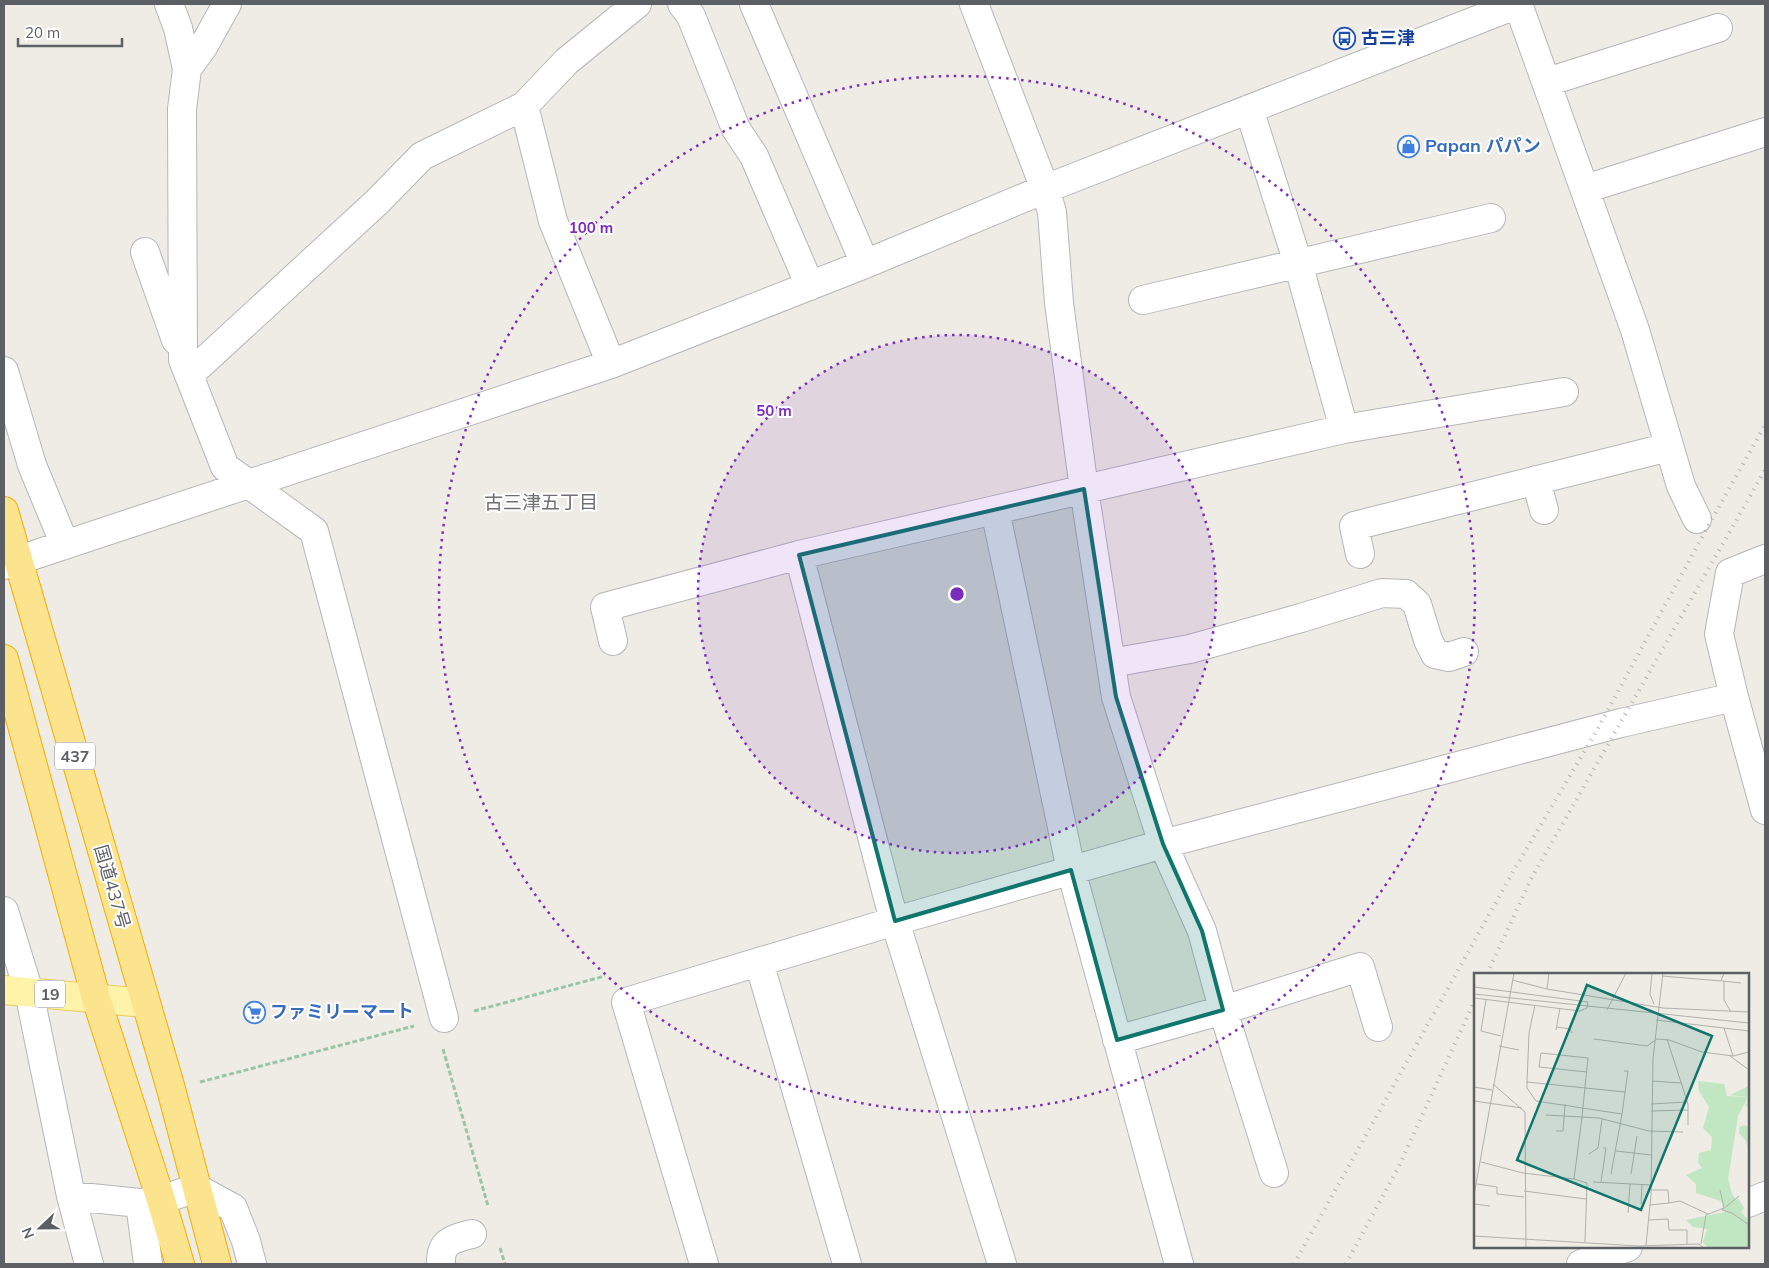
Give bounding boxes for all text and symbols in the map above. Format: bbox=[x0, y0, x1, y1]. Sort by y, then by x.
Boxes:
scale bar bbox=[18, 15, 121, 47]
text: 20 m bbox=[25, 23, 60, 42]
bus stop icon: 古三津 bbox=[1333, 26, 1357, 50]
place label: 古三津 bbox=[1361, 26, 1415, 49]
shop icon: Papan パパン bbox=[1397, 134, 1421, 158]
place label: Papan パパン bbox=[1425, 134, 1541, 157]
text: 100 m bbox=[569, 218, 613, 237]
text: 50 m bbox=[756, 401, 792, 420]
district label: 古三津五丁目 bbox=[484, 490, 598, 514]
centre of rings bbox=[948, 585, 966, 603]
road number: 437 bbox=[55, 742, 95, 769]
street label: 国道437号 bbox=[90, 842, 135, 932]
inset map bbox=[1474, 973, 1749, 1248]
road number: 19 bbox=[35, 981, 65, 1008]
supermarket icon: ファミリーマート bbox=[242, 1000, 266, 1024]
place label: ファミリーマート bbox=[270, 1000, 414, 1023]
north arrow bbox=[15, 1203, 65, 1253]
text: N bbox=[18, 1225, 38, 1241]

